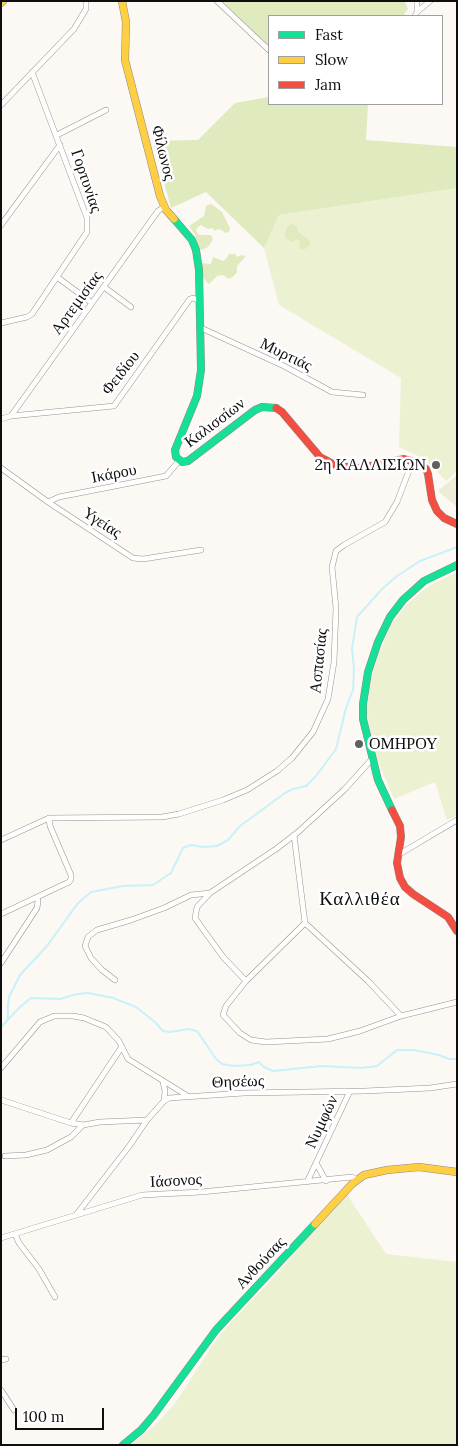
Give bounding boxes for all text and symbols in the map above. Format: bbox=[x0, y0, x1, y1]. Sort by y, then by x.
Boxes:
legend bbox=[268, 15, 443, 105]
text: Fast bbox=[315, 25, 343, 44]
text: Slow bbox=[315, 50, 348, 69]
text: Jam bbox=[315, 75, 342, 94]
street label: Φίλωνος bbox=[147, 124, 179, 182]
street label: Γορτυνίας bbox=[66, 147, 106, 215]
street label: Αρτεμισίας bbox=[47, 267, 107, 339]
street label: Μυρτιάς bbox=[257, 334, 315, 376]
street label: Φειδίου bbox=[98, 347, 144, 399]
street label: Καλισσίων bbox=[181, 394, 249, 452]
place label: 2η ΚΑΛΛΙΣΙΩΝ bbox=[315, 455, 426, 475]
marker: 2η ΚΑΛΛΙΣΙΩΝ bbox=[430, 459, 442, 471]
street label: Ικάρου bbox=[90, 460, 138, 488]
street label: Υγείας bbox=[79, 503, 125, 543]
street label: Ασπασίας bbox=[306, 627, 332, 695]
place label: ΟΜΗΡΟΥ bbox=[369, 734, 438, 754]
marker: ΟΜΗΡΟΥ bbox=[353, 738, 365, 750]
district label: Καλλιθέα bbox=[318, 889, 402, 911]
street label: Θησέως bbox=[212, 1071, 264, 1093]
street label: Νυμφών bbox=[301, 1092, 343, 1152]
street label: Ιάσονος bbox=[150, 1170, 202, 1192]
street label: Ανθούσας bbox=[232, 1233, 290, 1293]
scale bar bbox=[18, 1398, 106, 1430]
text: 100 m bbox=[23, 1407, 64, 1426]

